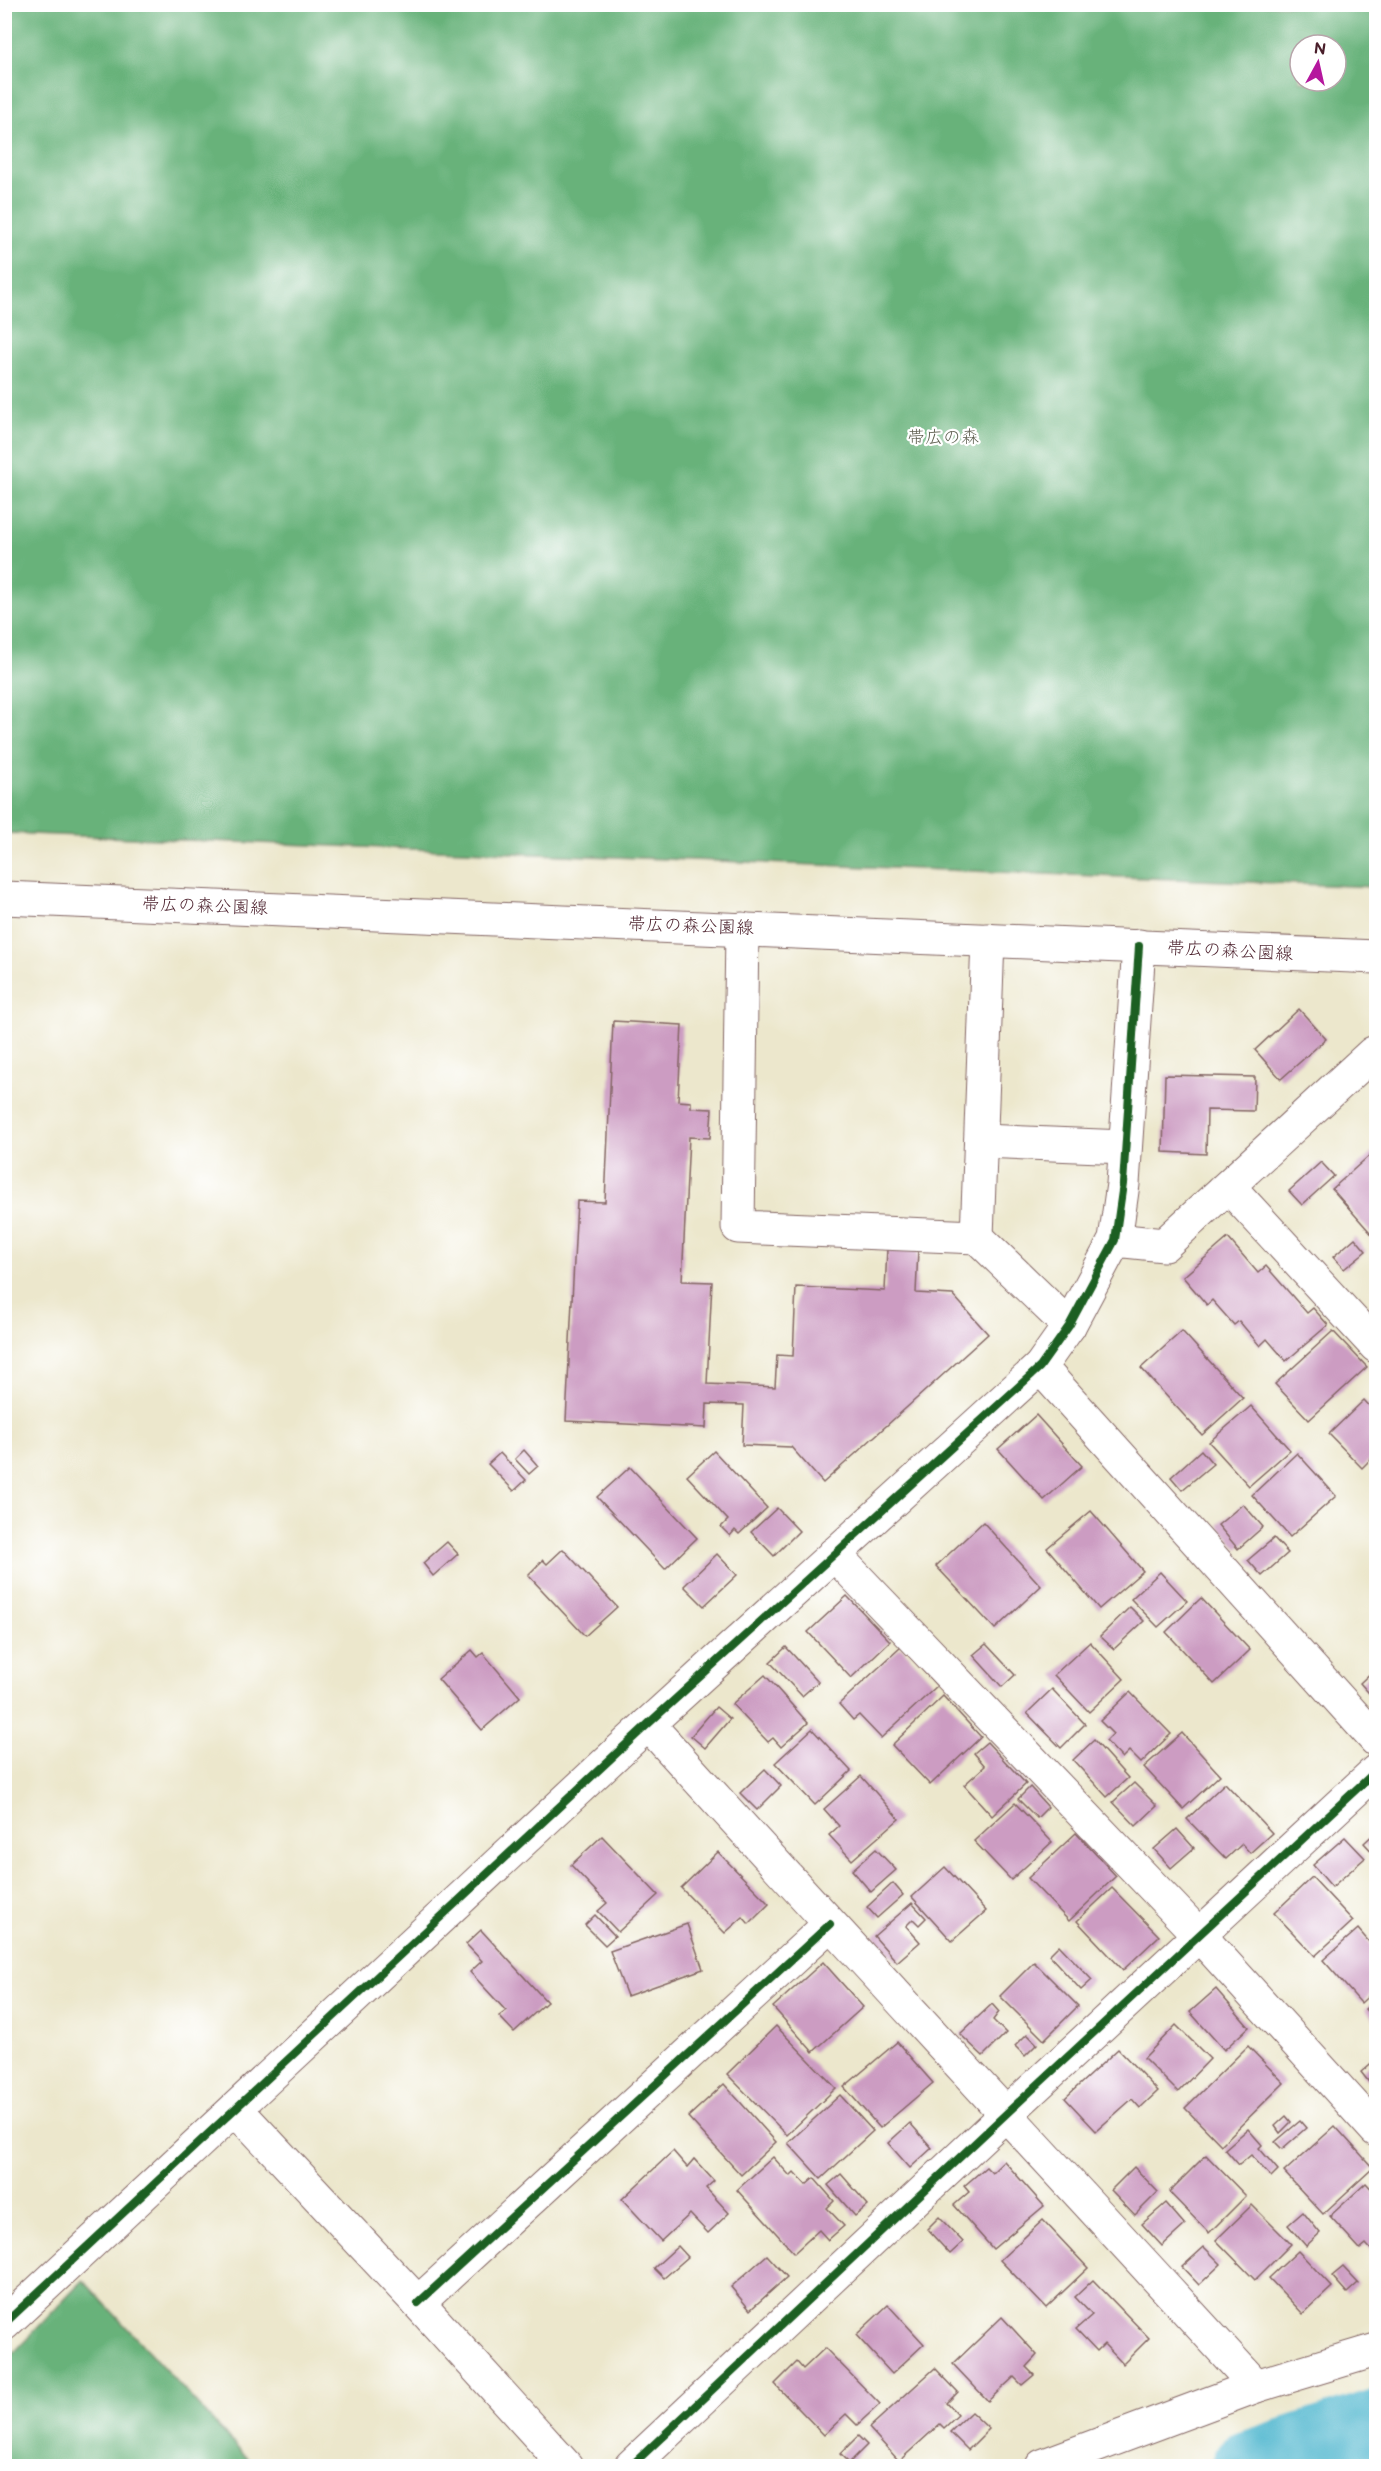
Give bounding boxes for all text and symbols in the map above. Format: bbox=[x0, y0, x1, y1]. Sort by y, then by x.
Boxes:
north arrow bbox=[1288, 33, 1348, 93]
text: N bbox=[1313, 39, 1327, 60]
park label: 帯広の森 bbox=[907, 427, 979, 448]
street label: 帯広の森公園線 bbox=[142, 893, 268, 919]
street label: 帯広の森公園線 bbox=[628, 913, 754, 939]
street label: 帯広の森公園線 bbox=[1167, 937, 1293, 965]

